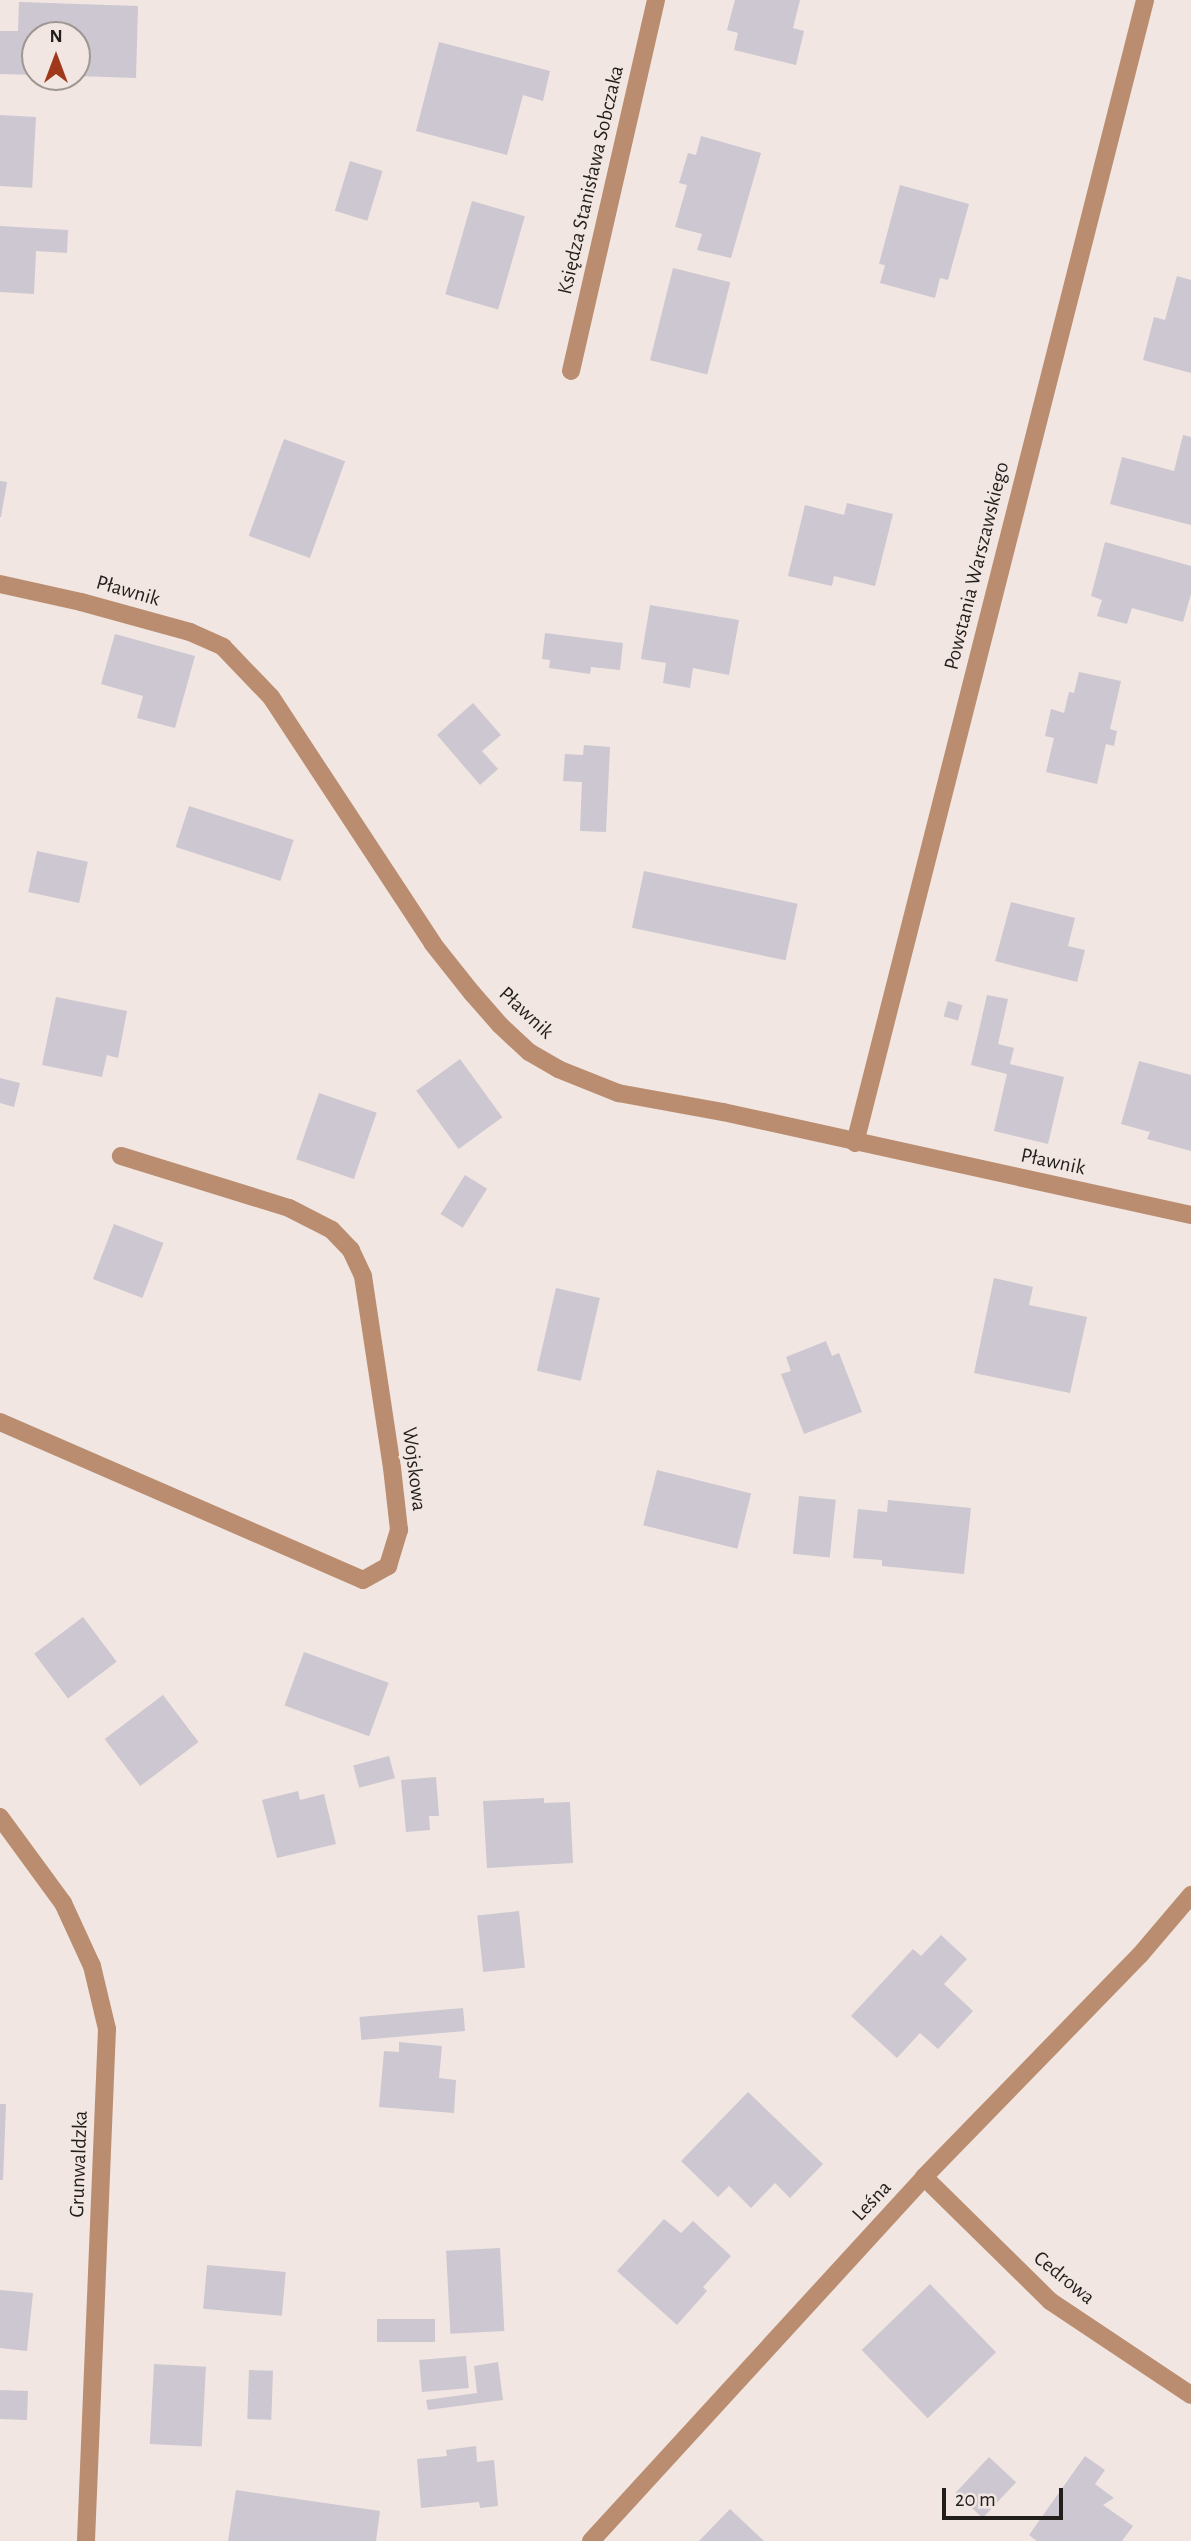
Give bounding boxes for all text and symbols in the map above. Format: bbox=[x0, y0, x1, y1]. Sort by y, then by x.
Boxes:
north arrow bbox=[21, 21, 91, 91]
text: N bbox=[49, 27, 63, 46]
street label: Księdza Stanisława Sobczaka bbox=[552, 63, 630, 297]
street label: Powstania Warszawskiego bbox=[939, 459, 1015, 673]
street label: Pławnik bbox=[93, 570, 163, 612]
street label: Pławnik bbox=[493, 981, 559, 1045]
street label: Pławnik bbox=[1018, 1143, 1088, 1181]
street label: Wojskowa bbox=[396, 1426, 432, 1512]
street label: Grunwaldzka bbox=[65, 2110, 93, 2218]
street label: Leśna bbox=[847, 2175, 897, 2227]
street label: Cedrowa bbox=[1028, 2246, 1100, 2310]
scale bar bbox=[946, 2474, 1067, 2518]
text: 20 m bbox=[955, 2489, 996, 2510]

